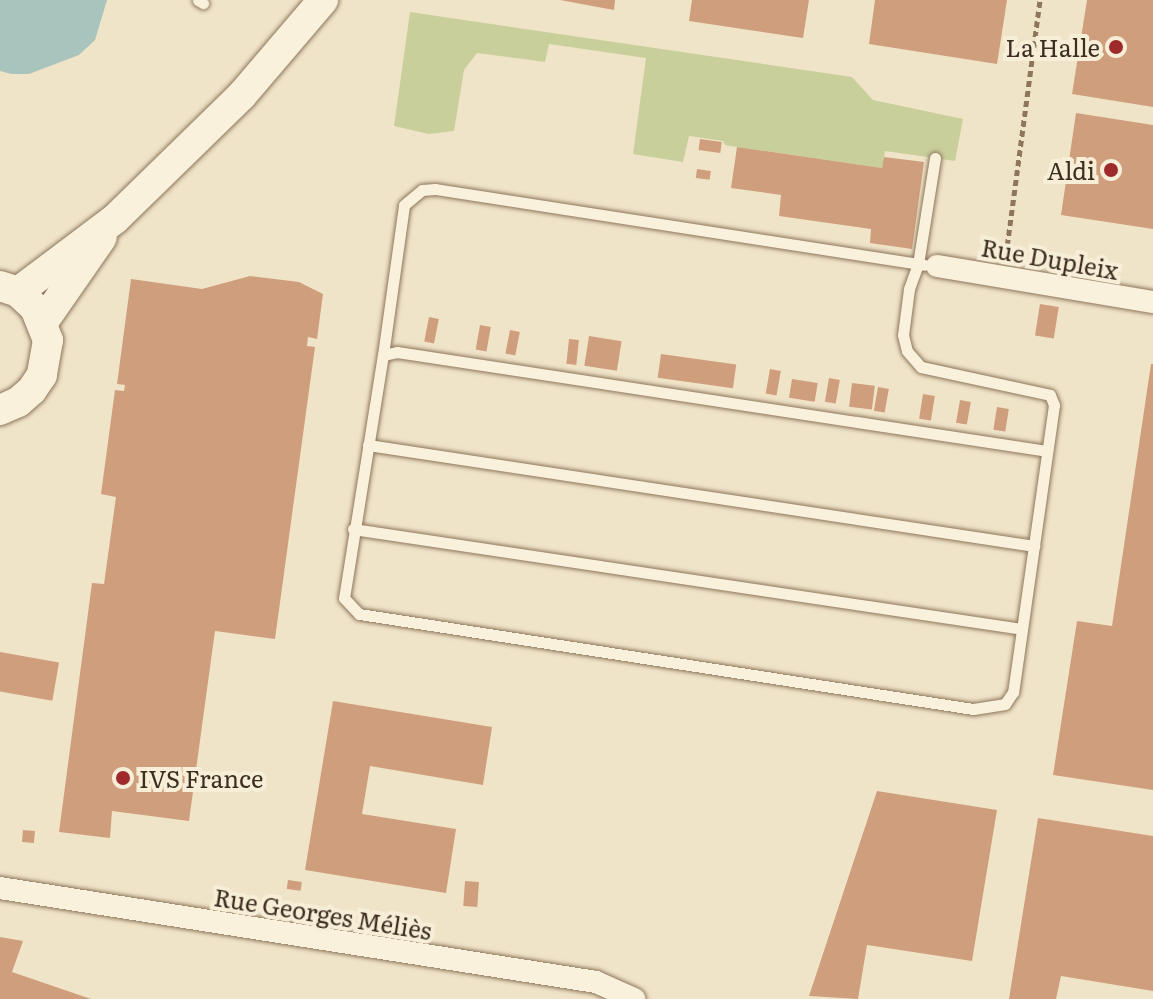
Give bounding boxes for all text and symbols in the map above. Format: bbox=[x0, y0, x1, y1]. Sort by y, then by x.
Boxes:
place label: La Halle bbox=[1006, 33, 1100, 61]
marker: La Halle bbox=[1107, 38, 1125, 56]
place label: Aldi bbox=[1047, 156, 1095, 184]
marker: Aldi bbox=[1102, 161, 1120, 179]
street label: Rue Dupleix bbox=[979, 232, 1121, 284]
place label: IVS France bbox=[139, 764, 263, 792]
marker: IVS France bbox=[114, 769, 132, 787]
street label: Rue Georges Méliès bbox=[212, 882, 434, 944]

